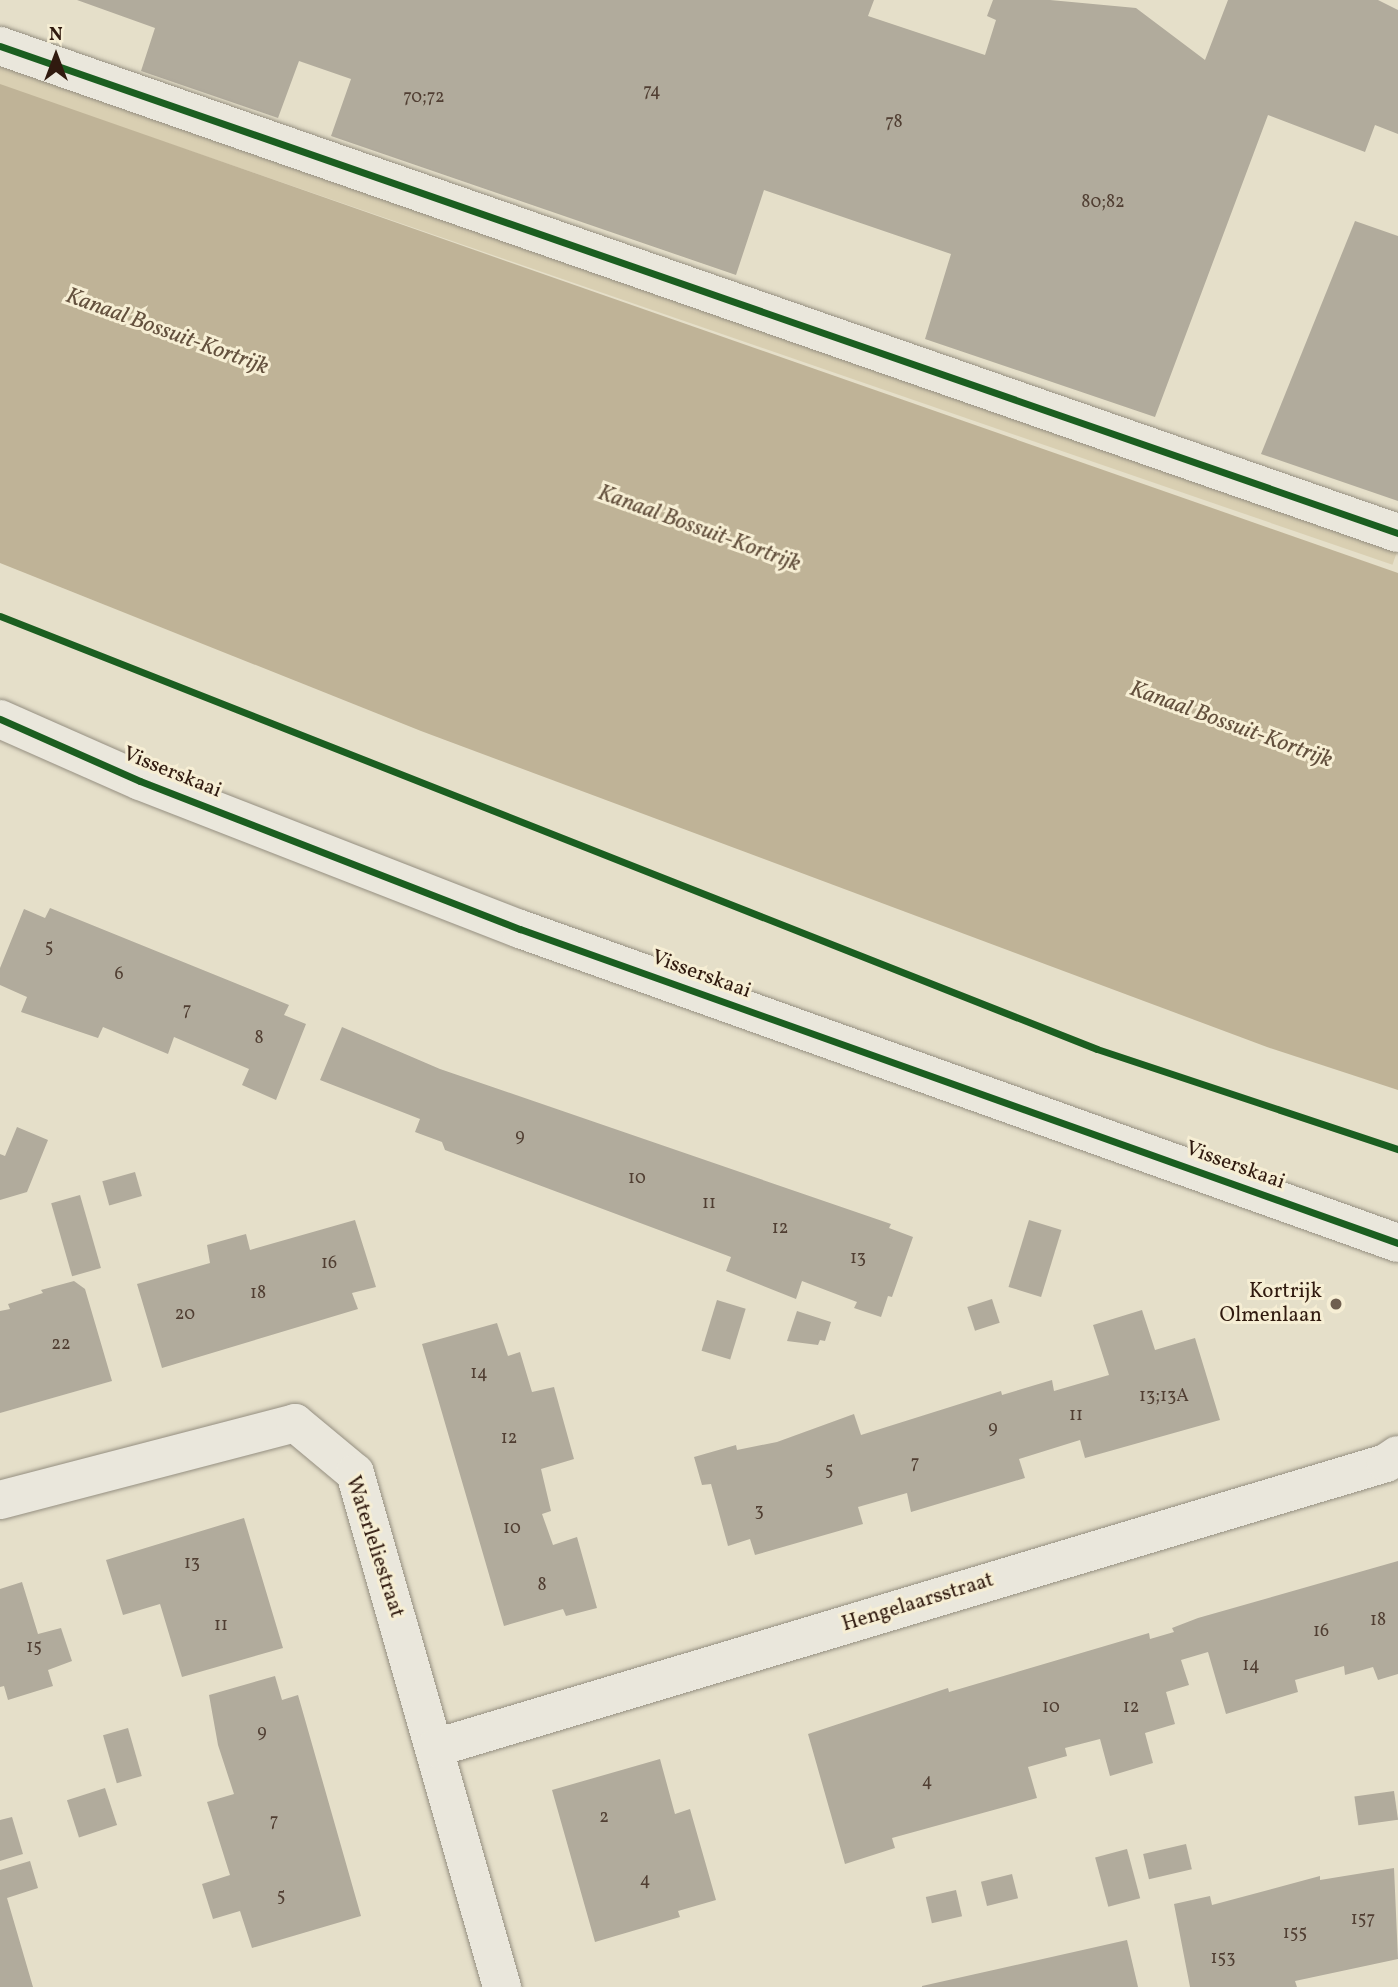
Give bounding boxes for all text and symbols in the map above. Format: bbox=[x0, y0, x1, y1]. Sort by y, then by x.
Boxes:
north arrow bbox=[21, 21, 91, 91]
text: N bbox=[49, 22, 63, 48]
house number: 74 bbox=[643, 81, 661, 103]
house number: 70;72 bbox=[403, 87, 445, 109]
house number: 78 bbox=[885, 112, 903, 134]
house number: 80;82 bbox=[1081, 192, 1125, 214]
water label: Kanaal Bossuit-Kortrijk bbox=[62, 282, 272, 382]
water label: Kanaal Bossuit-Kortrijk bbox=[594, 479, 804, 579]
water label: Kanaal Bossuit-Kortrijk bbox=[1126, 675, 1336, 775]
street label: Visserskaai bbox=[119, 742, 225, 804]
house number: 5 bbox=[45, 937, 53, 959]
street label: Visserskaai bbox=[648, 945, 754, 1005]
house number: 6 bbox=[114, 964, 124, 986]
house number: 7 bbox=[183, 1000, 191, 1022]
house number: 8 bbox=[254, 1028, 264, 1050]
house number: 9 bbox=[515, 1126, 525, 1148]
street label: Visserskaai bbox=[1182, 1136, 1288, 1196]
house number: 10 bbox=[628, 1168, 646, 1190]
house number: 11 bbox=[702, 1193, 716, 1215]
house number: 12 bbox=[772, 1218, 788, 1240]
house number: 13 bbox=[850, 1248, 866, 1270]
house number: 16 bbox=[321, 1253, 337, 1275]
place label: Kortrijk Olmenlaan bbox=[1220, 1279, 1322, 1329]
house number: 18 bbox=[250, 1283, 266, 1305]
marker: Kortrijk Olmenlaan bbox=[1328, 1296, 1344, 1312]
house number: 20 bbox=[175, 1304, 195, 1326]
house number: 22 bbox=[51, 1334, 71, 1356]
house number: 14 bbox=[470, 1363, 488, 1385]
house number: 13;13A bbox=[1139, 1386, 1189, 1408]
house number: 11 bbox=[1069, 1405, 1083, 1427]
house number: 9 bbox=[988, 1418, 998, 1440]
house number: 12 bbox=[501, 1428, 517, 1450]
house number: 7 bbox=[911, 1453, 919, 1475]
house number: 5 bbox=[825, 1460, 833, 1482]
street label: Waterleliestraat bbox=[339, 1473, 409, 1621]
house number: 3 bbox=[754, 1501, 764, 1523]
house number: 10 bbox=[503, 1518, 521, 1540]
house number: 13 bbox=[184, 1553, 200, 1575]
street label: Hengelaarsstraat bbox=[839, 1568, 997, 1638]
house number: 8 bbox=[537, 1575, 547, 1597]
house number: 18 bbox=[1370, 1610, 1386, 1632]
house number: 11 bbox=[214, 1615, 228, 1637]
house number: 16 bbox=[1313, 1621, 1329, 1643]
house number: 15 bbox=[26, 1637, 42, 1659]
house number: 14 bbox=[1242, 1655, 1260, 1677]
house number: 10 bbox=[1042, 1697, 1060, 1719]
house number: 12 bbox=[1123, 1697, 1139, 1719]
house number: 9 bbox=[257, 1722, 267, 1744]
house number: 4 bbox=[922, 1771, 932, 1793]
house number: 2 bbox=[599, 1807, 609, 1829]
house number: 7 bbox=[270, 1811, 278, 1833]
house number: 4 bbox=[640, 1870, 650, 1892]
house number: 5 bbox=[277, 1886, 285, 1908]
house number: 157 bbox=[1351, 1909, 1375, 1931]
house number: 155 bbox=[1283, 1923, 1307, 1945]
house number: 153 bbox=[1211, 1948, 1235, 1970]

